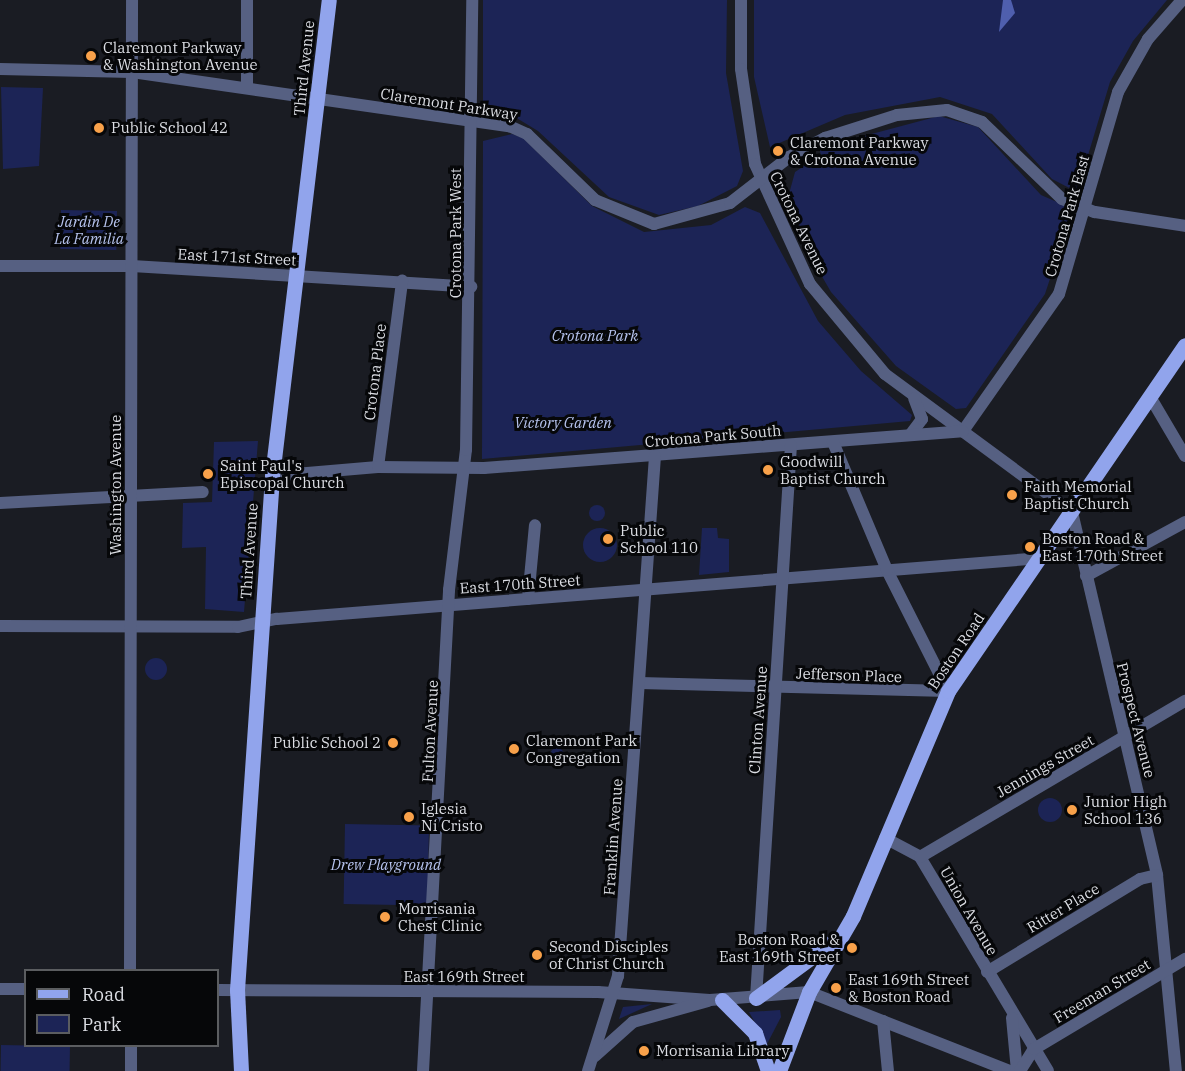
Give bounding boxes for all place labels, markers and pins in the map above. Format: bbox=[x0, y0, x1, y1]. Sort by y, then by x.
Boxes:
place label: Claremont Parkway & Washington Avenue bbox=[103, 38, 258, 73]
marker: Claremont Parkway & Washington Avenue bbox=[84, 49, 98, 63]
place label: Public School 42 bbox=[111, 119, 228, 137]
marker: Public School 42 bbox=[92, 121, 106, 135]
place label: Claremont Parkway & Crotona Avenue bbox=[790, 133, 929, 168]
marker: Claremont Parkway & Crotona Avenue bbox=[771, 144, 785, 158]
place label: Goodwill Baptist Church bbox=[780, 452, 886, 487]
place label: Saint Paul's Episcopal Church bbox=[220, 456, 345, 491]
marker: Goodwill Baptist Church bbox=[761, 463, 775, 477]
marker: Saint Paul's Episcopal Church bbox=[201, 467, 215, 481]
place label: Faith Memorial Baptist Church bbox=[1024, 477, 1132, 512]
marker: Faith Memorial Baptist Church bbox=[1005, 488, 1019, 502]
place label: Public School 110 bbox=[620, 521, 698, 556]
place label: Boston Road & East 170th Street bbox=[1042, 529, 1163, 564]
marker: Public School 110 bbox=[601, 532, 615, 546]
marker: Boston Road & East 170th Street bbox=[1023, 540, 1037, 554]
place label: Claremont Park Congregation bbox=[526, 731, 637, 766]
place label: Public School 2 bbox=[273, 734, 381, 752]
marker: Public School 2 bbox=[386, 736, 400, 750]
marker: Claremont Park Congregation bbox=[507, 742, 521, 756]
place label: Junior High School 136 bbox=[1084, 792, 1167, 827]
place label: Iglesia Ni Cristo bbox=[421, 799, 483, 834]
marker: Junior High School 136 bbox=[1065, 803, 1079, 817]
marker: Iglesia Ni Cristo bbox=[402, 810, 416, 824]
place label: Morrisania Chest Clinic bbox=[398, 899, 482, 934]
marker: Morrisania Chest Clinic bbox=[376, 908, 394, 926]
place label: Boston Road & East 169th Street bbox=[719, 930, 840, 965]
place label: Second Disciples of Christ Church bbox=[549, 937, 668, 972]
marker: Boston Road & East 169th Street bbox=[845, 941, 859, 955]
marker: Second Disciples of Christ Church bbox=[530, 948, 544, 962]
place label: East 169th Street & Boston Road bbox=[848, 970, 969, 1005]
marker: East 169th Street & Boston Road bbox=[829, 981, 843, 995]
place label: Morrisania Library bbox=[656, 1042, 790, 1060]
marker: Morrisania Library bbox=[637, 1044, 651, 1058]

